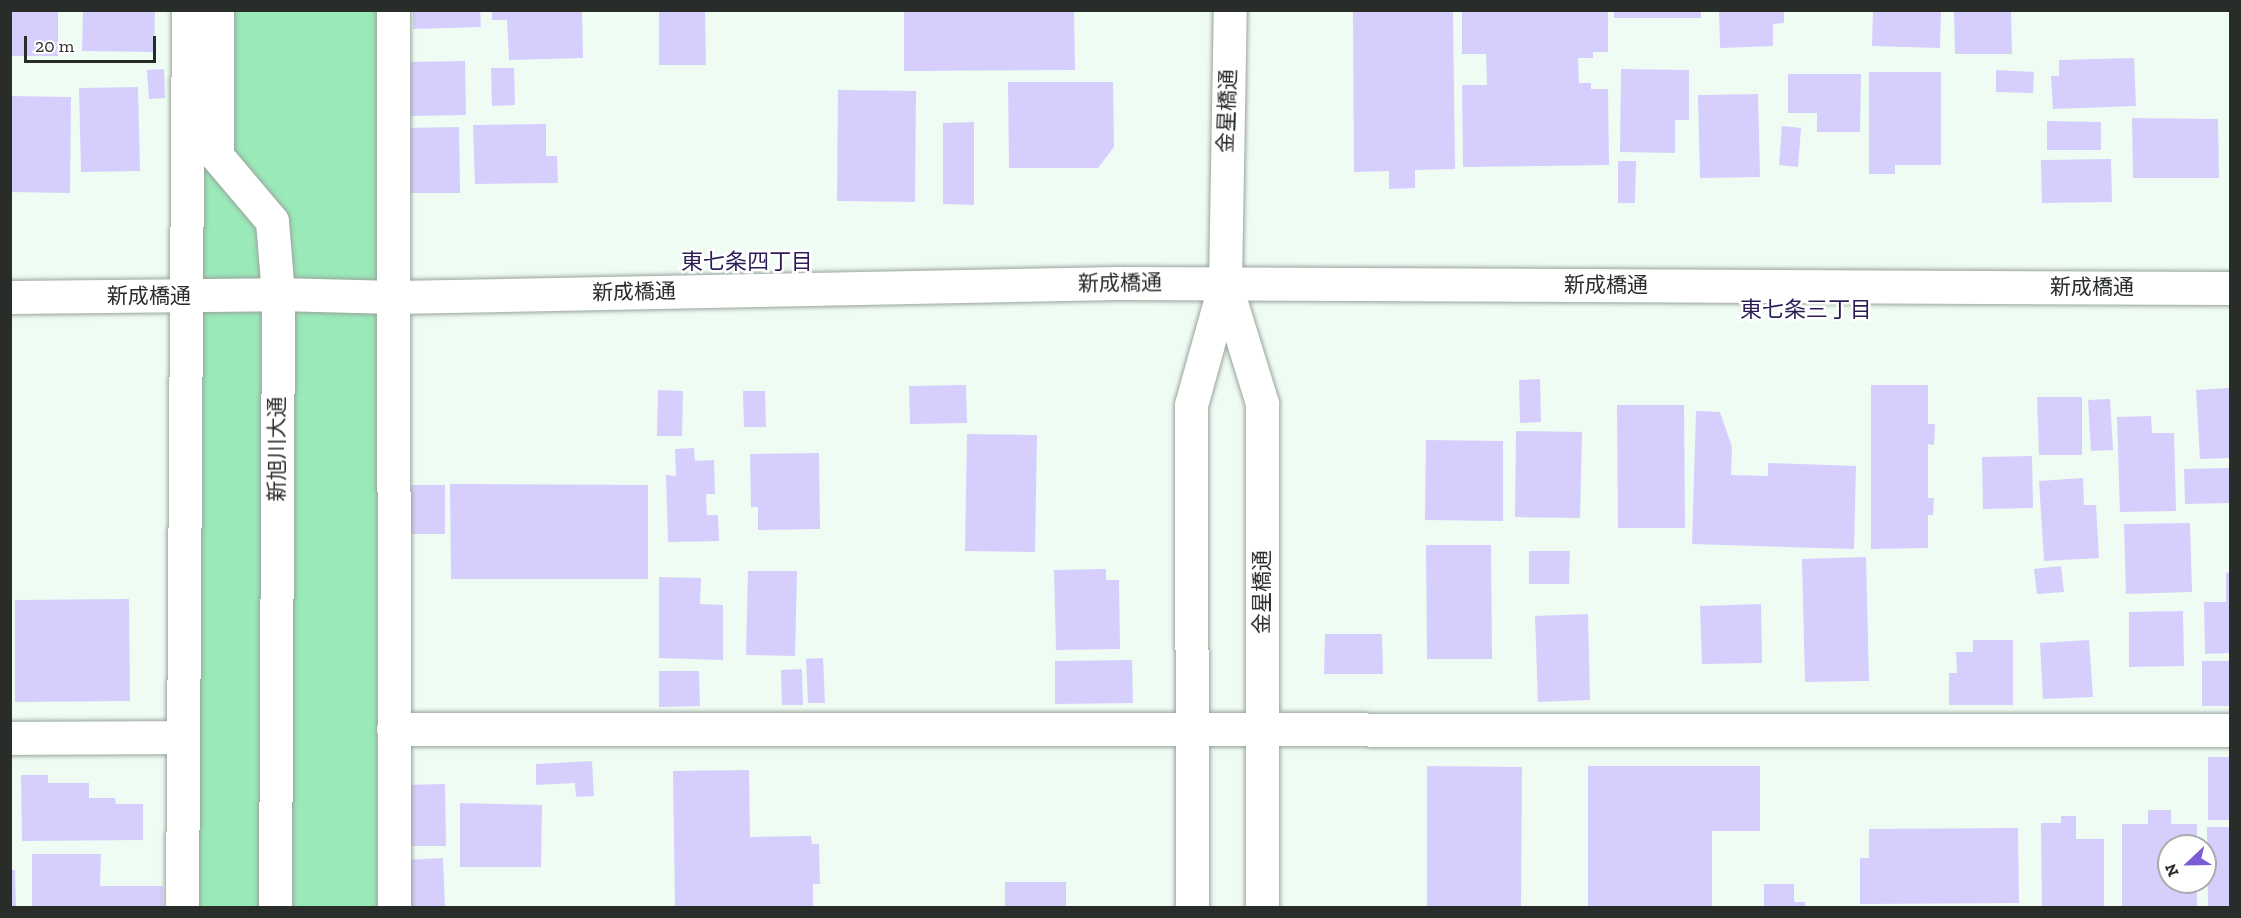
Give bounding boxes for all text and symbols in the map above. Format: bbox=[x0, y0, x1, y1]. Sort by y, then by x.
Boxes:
scale bar bbox=[27, 24, 159, 62]
text: 20 m bbox=[35, 35, 74, 57]
street label: 金星橋通 bbox=[1213, 69, 1241, 153]
district label: 東七条四丁目 bbox=[681, 249, 813, 275]
street label: 新成橋通 bbox=[1078, 270, 1162, 296]
street label: 新成橋通 bbox=[1564, 272, 1648, 298]
street label: 新成橋通 bbox=[2050, 274, 2134, 300]
street label: 新成橋通 bbox=[592, 279, 676, 305]
street label: 新成橋通 bbox=[107, 283, 191, 309]
district label: 東七条三丁目 bbox=[1740, 297, 1872, 323]
street label: 新旭川大通 bbox=[264, 397, 290, 501]
street label: 金星橋通 bbox=[1249, 550, 1275, 634]
north arrow bbox=[2157, 834, 2217, 894]
text: N bbox=[2161, 861, 2183, 879]

